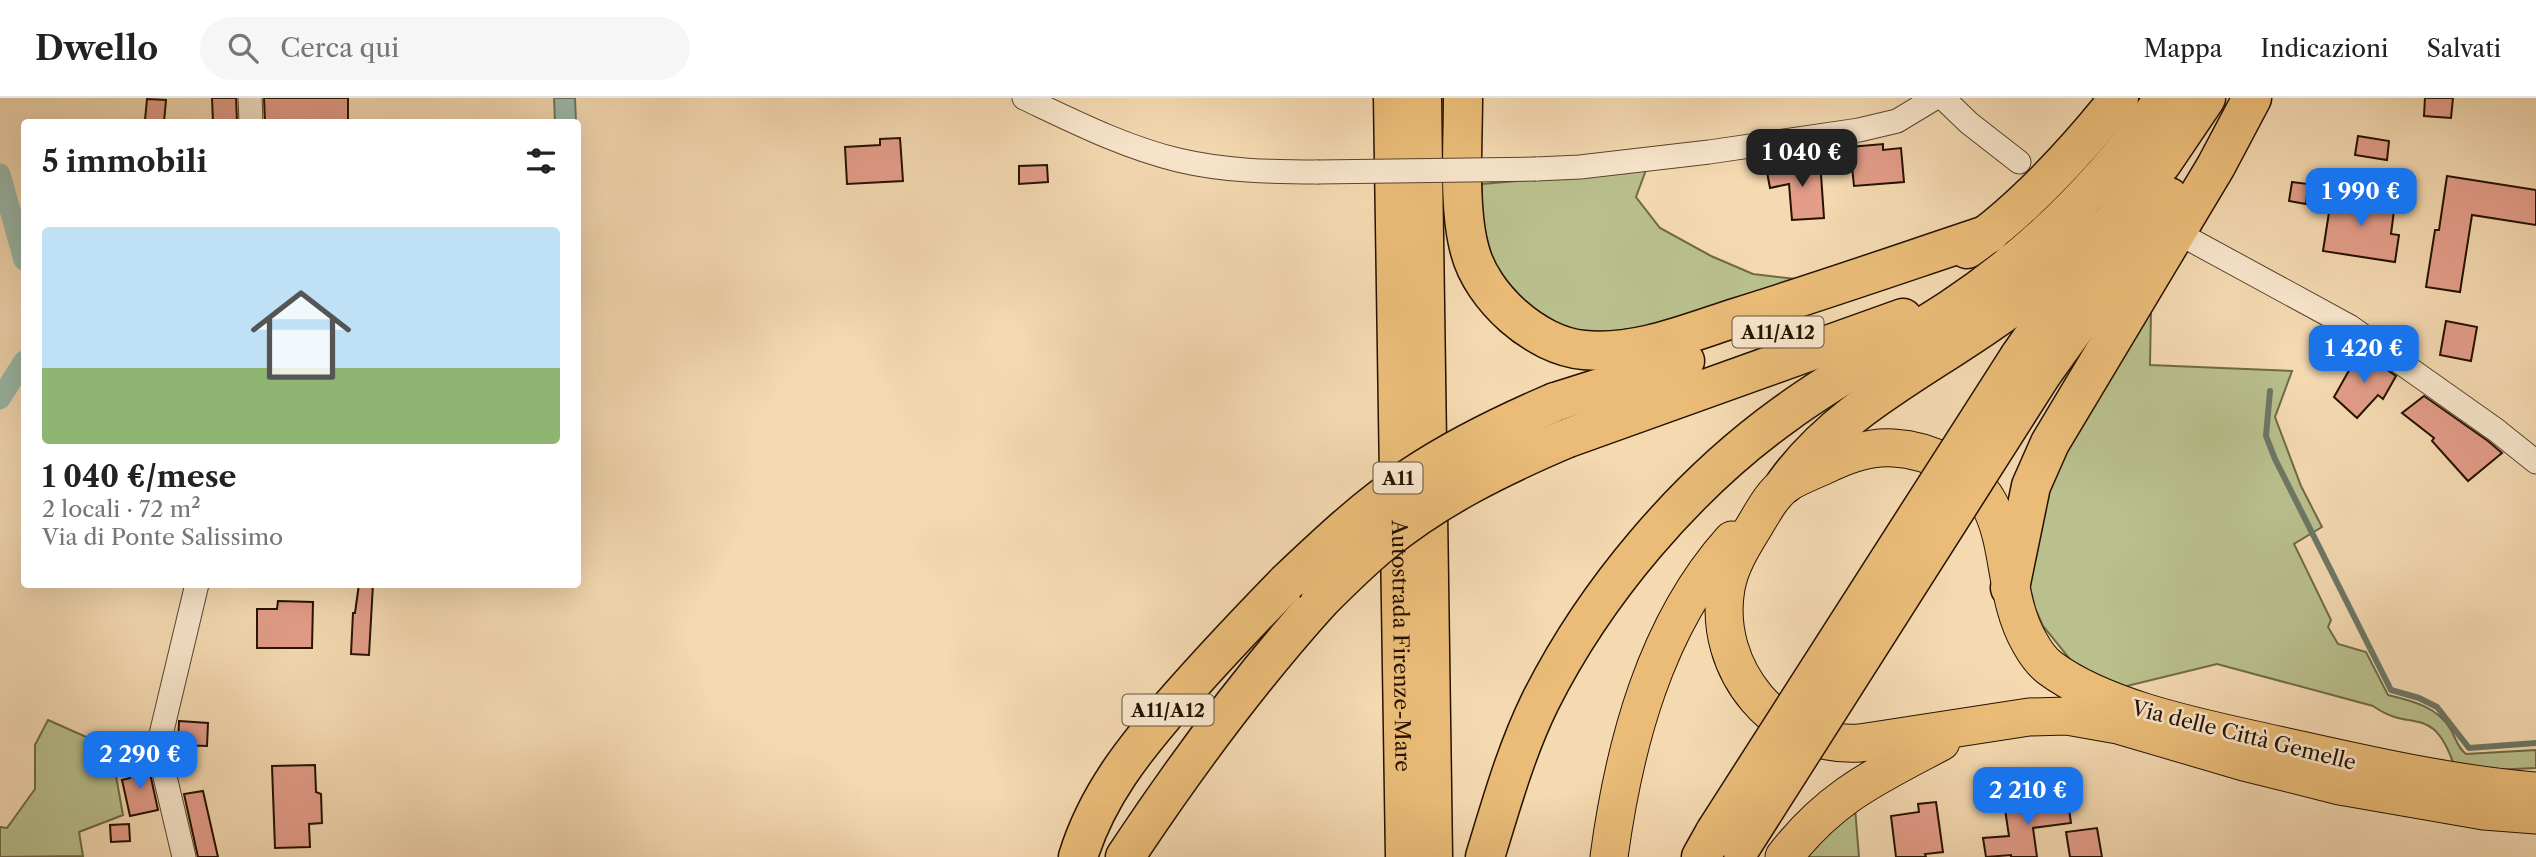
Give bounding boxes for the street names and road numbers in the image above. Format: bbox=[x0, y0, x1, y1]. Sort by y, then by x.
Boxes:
road number: A11/A12 bbox=[1732, 316, 1824, 348]
road number: A11 bbox=[1374, 462, 1422, 494]
street label: Autostrada Firenze-Mare bbox=[1387, 519, 1416, 772]
road number: A11/A12 bbox=[1122, 694, 1214, 726]
street label: Via delle Città Gemelle bbox=[2128, 695, 2359, 775]

